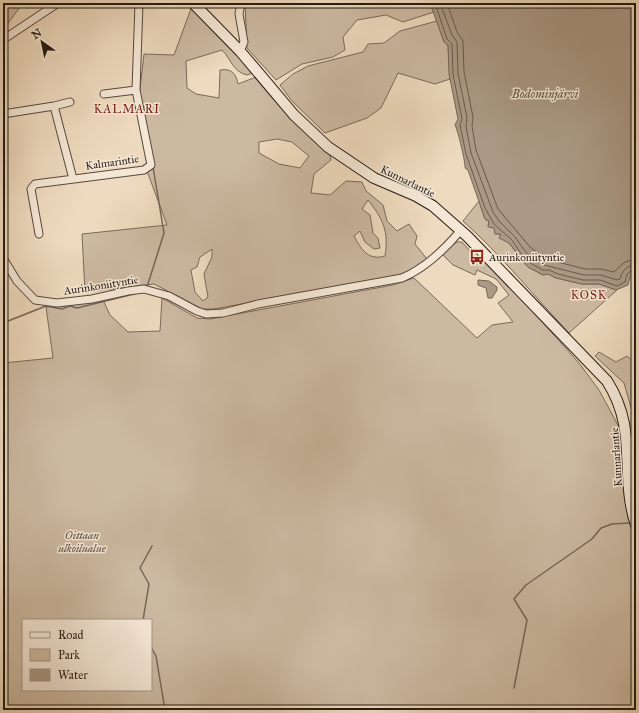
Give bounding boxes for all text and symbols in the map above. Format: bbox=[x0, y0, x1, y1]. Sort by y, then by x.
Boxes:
north arrow bbox=[22, 22, 62, 62]
text: N bbox=[29, 26, 45, 42]
water label: Bodominjärvi bbox=[511, 87, 579, 102]
district label: KALMARI bbox=[94, 102, 160, 116]
street label: Kalmarintie bbox=[85, 152, 140, 173]
street label: Kunnarlantie bbox=[378, 163, 438, 200]
bus stop icon: Aurinkoniityntie bbox=[468, 248, 486, 266]
place label: Aurinkoniityntie bbox=[488, 251, 565, 264]
street label: Aurinkoniityntie bbox=[62, 273, 140, 298]
district label: KOSK bbox=[571, 288, 607, 302]
street label: Kunnarlantie bbox=[608, 427, 625, 487]
park label: Oittaan ulkoilualue bbox=[58, 529, 107, 555]
legend bbox=[22, 619, 152, 691]
text: Road bbox=[58, 628, 84, 642]
text: Park bbox=[58, 648, 80, 662]
text: Water bbox=[58, 668, 88, 682]

